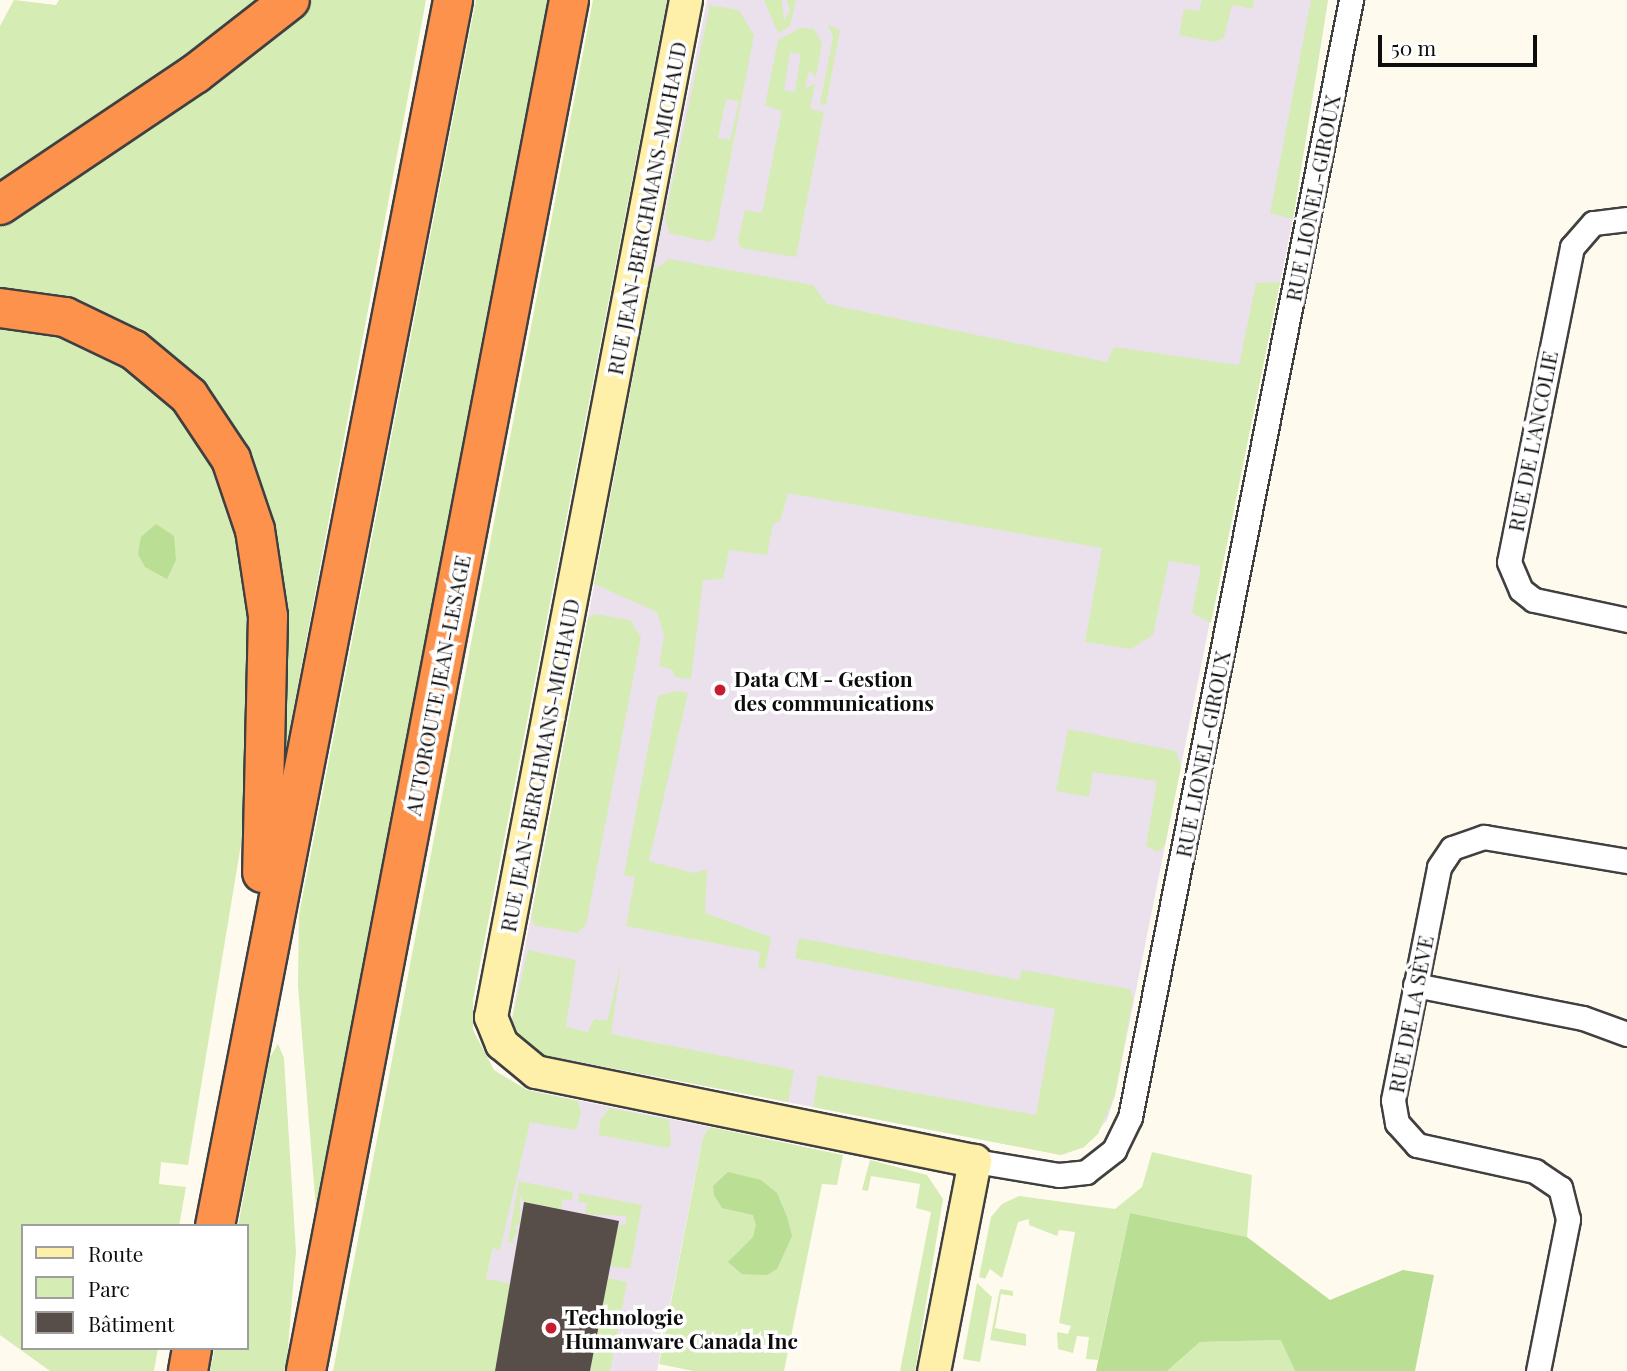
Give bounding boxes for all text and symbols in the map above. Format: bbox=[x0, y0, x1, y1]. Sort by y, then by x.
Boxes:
scale bar bbox=[1382, 21, 1541, 65]
text: 50 m bbox=[1391, 33, 1436, 61]
street label: RUE JEAN-BERCHMANS-MICHAUD bbox=[601, 39, 691, 377]
street label: RUE LIONEL-GIROUX bbox=[1280, 93, 1344, 303]
street label: RUE DE L'ANCOLIE bbox=[1502, 348, 1562, 534]
street label: AUTOROUTE JEAN-LESAGE bbox=[399, 553, 475, 817]
street label: RUE JEAN-BERCHMANS-MICHAUD bbox=[494, 596, 584, 934]
street label: RUE LIONEL-GIROUX bbox=[1170, 649, 1234, 859]
place label: Data CM - Gestion des communications bbox=[734, 665, 934, 715]
marker: Data CM - Gestion des communications bbox=[712, 682, 728, 698]
street label: RUE DE LA SÈVE bbox=[1382, 933, 1438, 1095]
legend bbox=[21, 1224, 248, 1350]
text: Route bbox=[88, 1239, 143, 1267]
text: Parc bbox=[88, 1274, 130, 1302]
place label: Technologie Humanware Canada Inc bbox=[565, 1303, 798, 1353]
text: Bâtiment bbox=[88, 1309, 174, 1337]
marker: Technologie Humanware Canada Inc bbox=[543, 1320, 559, 1336]

